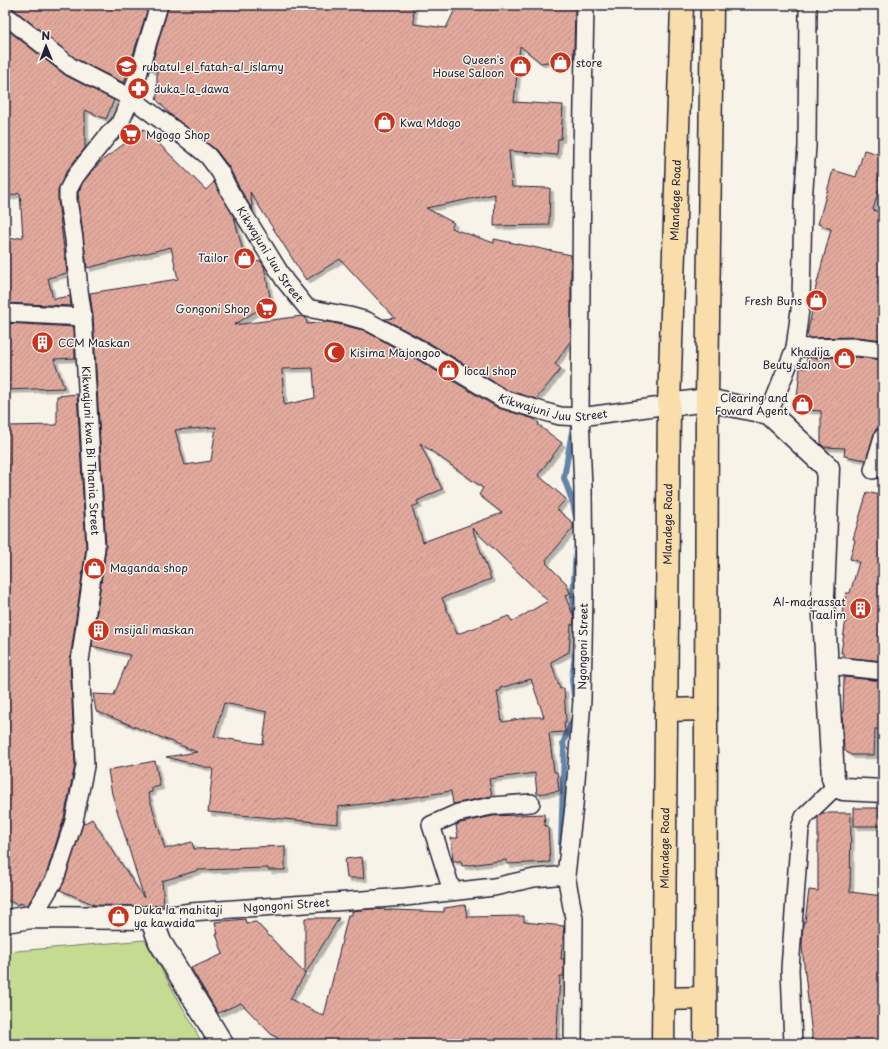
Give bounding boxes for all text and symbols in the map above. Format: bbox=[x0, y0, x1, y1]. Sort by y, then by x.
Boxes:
north arrow bbox=[26, 26, 66, 66]
text: N bbox=[41, 27, 51, 44]
shop icon: store bbox=[547, 50, 573, 76]
place label: Queen's House Saloon bbox=[433, 51, 504, 81]
shop icon: Queen's House Saloon bbox=[507, 53, 533, 79]
school or university icon: rubatul_el_fatah-al_islamy bbox=[114, 54, 140, 80]
place label: store bbox=[576, 54, 603, 71]
place label: rubatul_el_fatah-al_islamy bbox=[142, 58, 284, 75]
pharmacy icon: duka_la_dawa bbox=[126, 76, 152, 102]
place label: duka_la_dawa bbox=[154, 80, 229, 97]
shop icon: Kwa Mdogo bbox=[372, 110, 398, 136]
place label: Kwa Mdogo bbox=[400, 114, 461, 131]
supermarket icon: Mgogo Shop bbox=[118, 122, 144, 148]
place label: Mgogo Shop bbox=[146, 126, 211, 143]
street label: Mlandege Road bbox=[665, 159, 685, 241]
street label: Kikwajuni Juu Street bbox=[233, 203, 308, 306]
shop icon: Tailor bbox=[231, 245, 257, 271]
place label: Tailor bbox=[198, 249, 229, 266]
shop icon: Fresh Buns bbox=[804, 288, 830, 314]
place label: Fresh Buns bbox=[744, 292, 802, 309]
supermarket icon: Gongoni Shop bbox=[253, 296, 279, 322]
place label: Gongoni Shop bbox=[176, 300, 250, 317]
building icon: CCM Maskan bbox=[29, 330, 55, 356]
place label: CCM Maskan bbox=[58, 334, 130, 351]
mosque icon: Kisima Majongoo bbox=[322, 340, 348, 366]
place label: Khadija Beuty saloon bbox=[763, 343, 830, 373]
place label: Kisima Majongoo bbox=[350, 344, 440, 361]
shop icon: Khadija Beuty saloon bbox=[832, 345, 858, 371]
shop icon: local shop bbox=[436, 358, 462, 384]
place label: local shop bbox=[464, 362, 517, 379]
street label: Kikwajuni kwa Bi Thania Street bbox=[78, 365, 104, 536]
street label: Kikwajuni Juu Street bbox=[495, 389, 609, 425]
place label: Clearing and Foward Agent bbox=[715, 389, 789, 419]
shop icon: Clearing and Foward Agent bbox=[790, 391, 816, 417]
street label: Mlandege Road bbox=[659, 483, 676, 565]
shop icon: Maganda shop bbox=[82, 555, 108, 581]
place label: Maganda shop bbox=[110, 559, 188, 576]
place label: Al-madrassat Taalim bbox=[773, 593, 846, 623]
building icon: Al-madrassat Taalim bbox=[848, 595, 874, 621]
street label: Ngongoni Street bbox=[573, 602, 592, 690]
building icon: msijali maskan bbox=[86, 617, 112, 643]
place label: msijali maskan bbox=[114, 621, 194, 638]
street label: Mlandege Road bbox=[655, 807, 673, 889]
street label: Ngongoni Street bbox=[242, 893, 331, 916]
place label: Duka la mahitaji ya kawaida bbox=[134, 901, 223, 931]
shop icon: Duka la mahitaji ya kawaida bbox=[105, 903, 131, 929]

